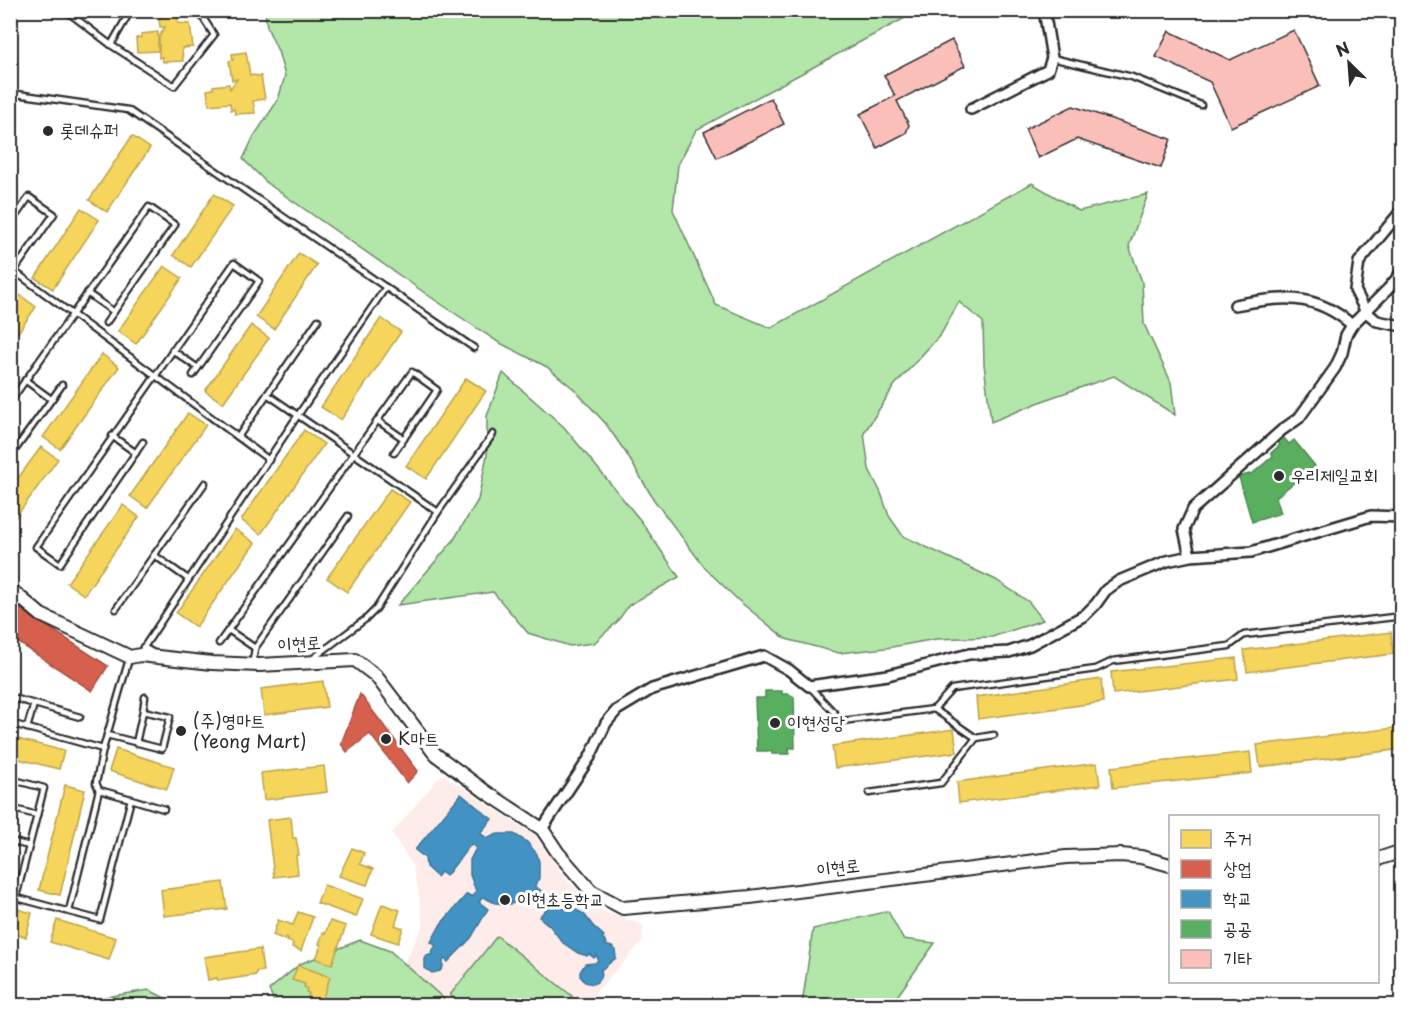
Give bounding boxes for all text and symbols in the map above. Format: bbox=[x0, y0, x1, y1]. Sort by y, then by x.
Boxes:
north arrow bbox=[1319, 33, 1379, 93]
text: N bbox=[1331, 35, 1353, 62]
place label: 롯데슈퍼 bbox=[60, 116, 118, 143]
marker: 롯데슈퍼 bbox=[41, 124, 55, 138]
place label: 우리제일교회 bbox=[1291, 461, 1378, 488]
marker: 우리제일교회 bbox=[1272, 469, 1286, 483]
street label: 이현로 bbox=[276, 628, 322, 657]
place label: (주)영마트 (Yeong Mart) bbox=[193, 706, 307, 754]
place label: 이현성당 bbox=[787, 708, 845, 735]
marker: 이현성당 bbox=[768, 716, 782, 730]
marker: (주)영마트 (Yeong Mart) bbox=[174, 724, 188, 738]
place label: K마트 bbox=[398, 724, 439, 751]
marker: K마트 bbox=[379, 732, 393, 746]
legend bbox=[1169, 815, 1379, 983]
text: 주거 bbox=[1223, 824, 1252, 851]
street label: 이현로 bbox=[815, 850, 861, 883]
text: 상업 bbox=[1223, 854, 1252, 881]
text: 학교 bbox=[1223, 884, 1252, 911]
place label: 이현초등학교 bbox=[517, 885, 604, 912]
marker: 이현초등학교 bbox=[498, 893, 512, 907]
text: 공공 bbox=[1223, 914, 1252, 941]
text: 기타 bbox=[1223, 944, 1252, 971]

